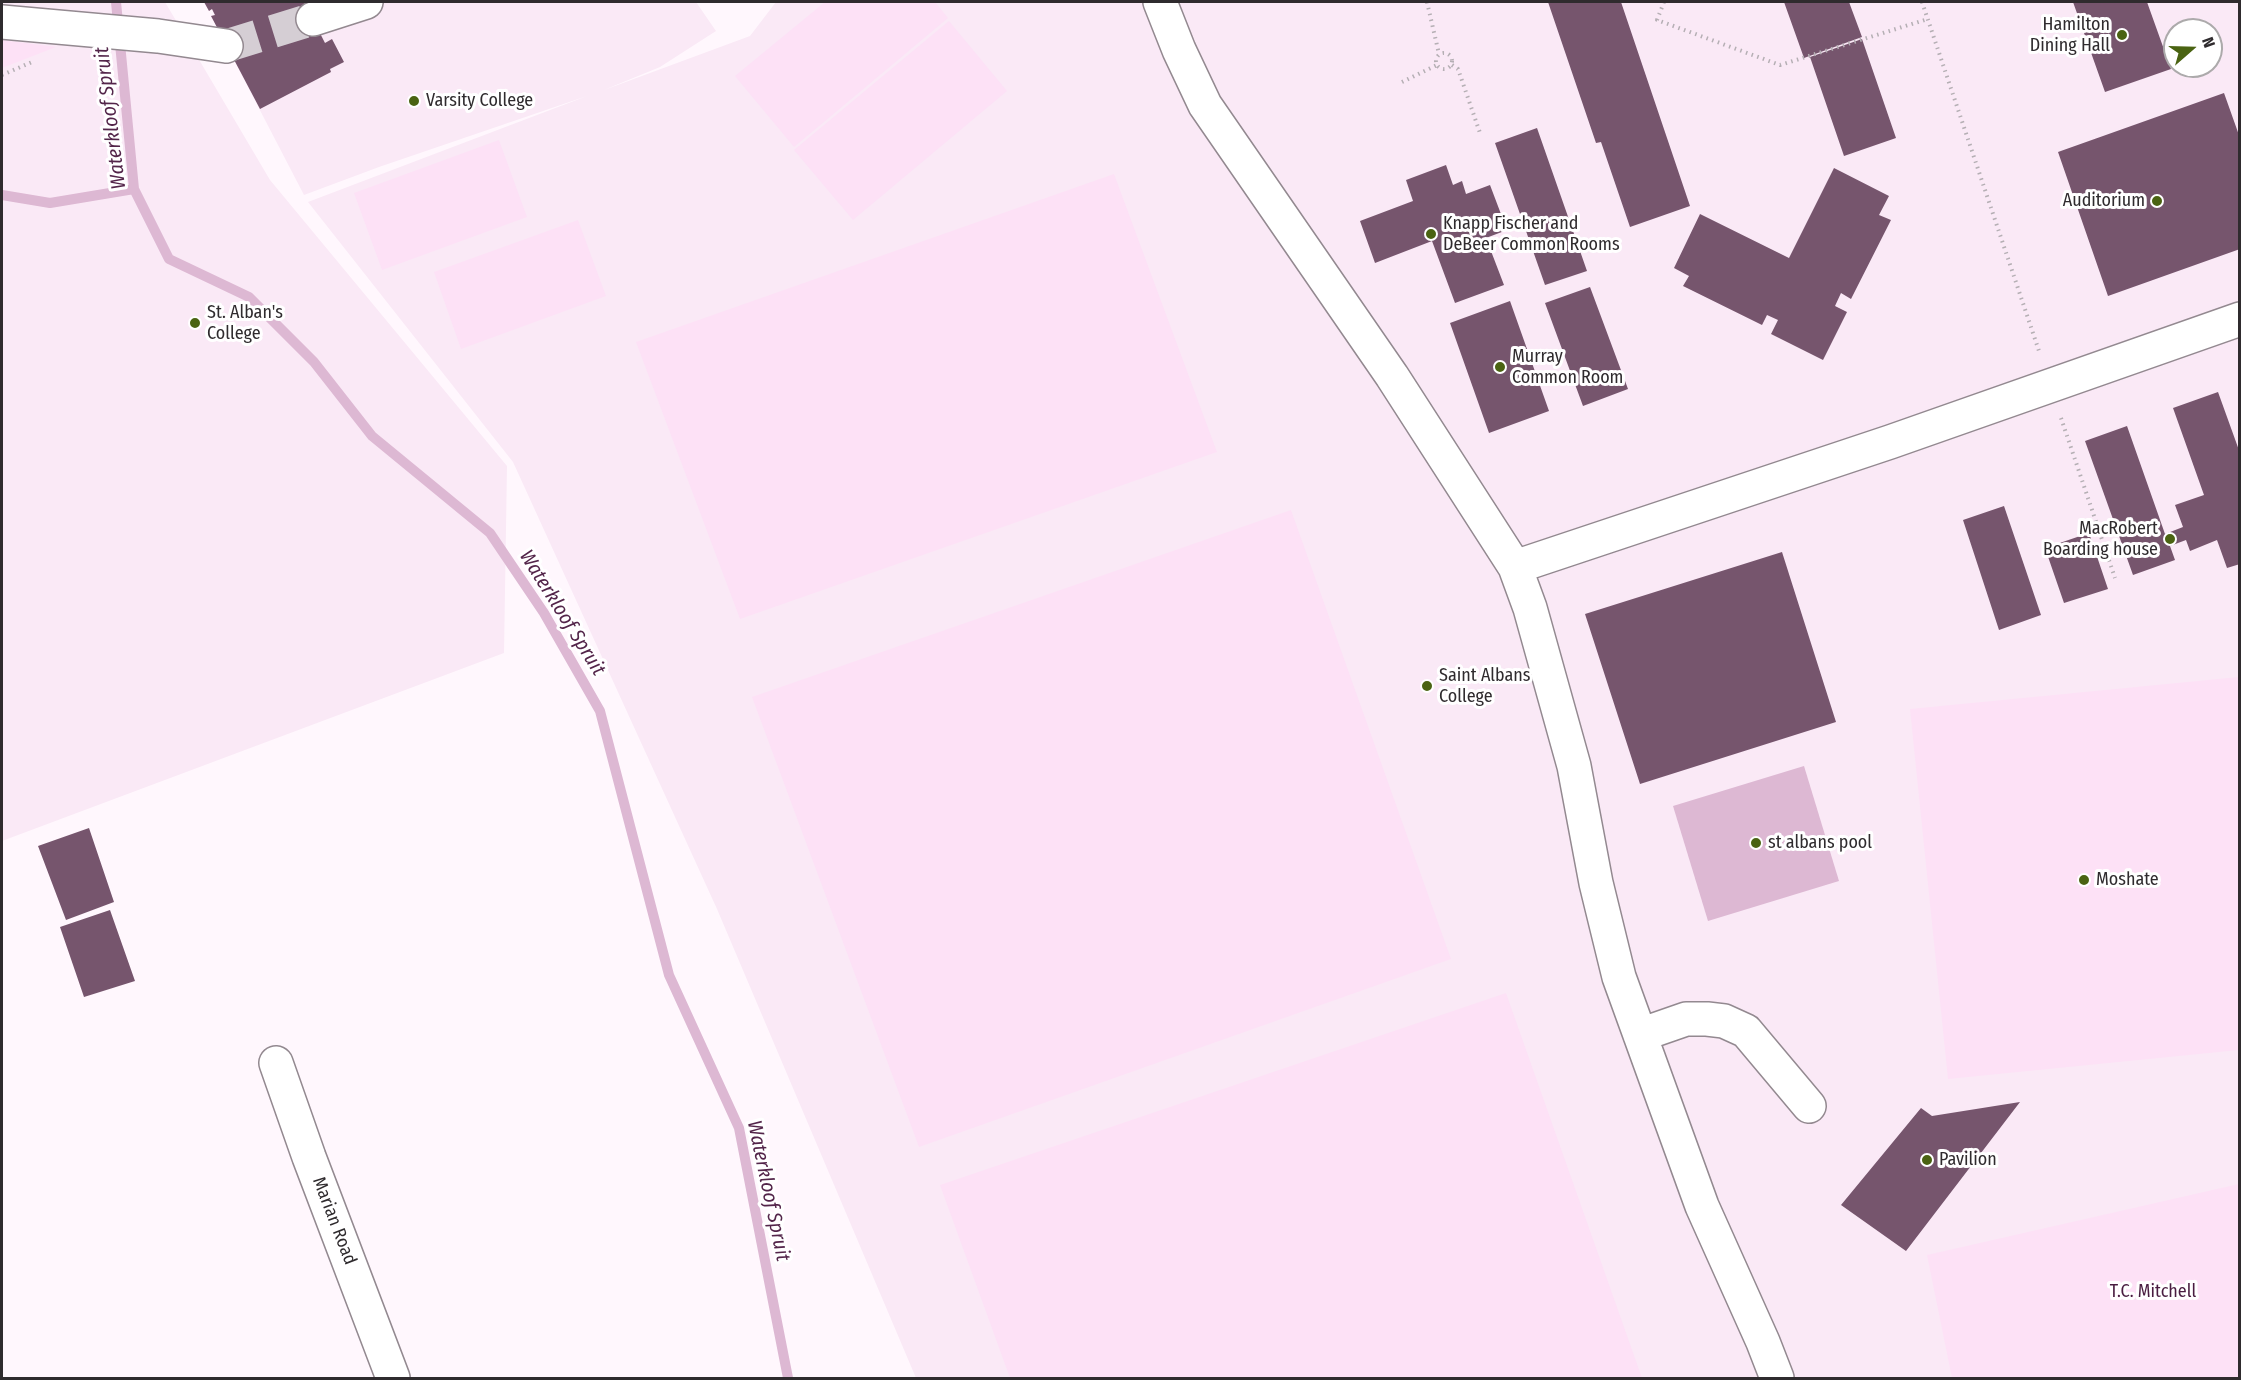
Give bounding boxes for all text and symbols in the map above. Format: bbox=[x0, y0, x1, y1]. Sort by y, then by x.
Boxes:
place label: Hamilton Dining Hall bbox=[2030, 14, 2110, 57]
north arrow bbox=[2163, 18, 2223, 78]
marker: Hamilton Dining Hall bbox=[2115, 28, 2129, 42]
text: N bbox=[2198, 35, 2219, 50]
water label: Waterkloof Spruit bbox=[90, 45, 132, 191]
place label: Varsity College bbox=[426, 90, 533, 112]
marker: Varsity College bbox=[407, 94, 421, 108]
place label: Auditorium bbox=[2063, 190, 2145, 212]
marker: Auditorium bbox=[2150, 194, 2164, 208]
place label: Knapp Fischer and DeBeer Common Rooms bbox=[1443, 213, 1620, 256]
marker: Knapp Fischer and DeBeer Common Rooms bbox=[1424, 227, 1438, 241]
place label: St. Alban's College bbox=[207, 302, 283, 344]
marker: St. Alban's College bbox=[188, 316, 202, 330]
place label: Murray Common Room bbox=[1512, 346, 1623, 388]
marker: Murray Common Room bbox=[1493, 360, 1507, 374]
place label: MacRobert Boarding house bbox=[2043, 518, 2158, 560]
marker: MacRobert Boarding house bbox=[2163, 532, 2177, 546]
water label: Waterkloof Spruit bbox=[514, 546, 610, 680]
place label: Saint Albans College bbox=[1439, 665, 1531, 708]
marker: Saint Albans College bbox=[1420, 679, 1434, 693]
place label: st albans pool bbox=[1768, 832, 1872, 854]
marker: st albans pool bbox=[1749, 836, 1763, 850]
place label: Moshate bbox=[2096, 869, 2159, 891]
marker: Moshate bbox=[2077, 873, 2091, 887]
water label: Waterkloof Spruit bbox=[741, 1118, 795, 1264]
place label: Pavilion bbox=[1939, 1149, 1997, 1171]
marker: Pavilion bbox=[1920, 1153, 1934, 1167]
street label: Marian Road bbox=[307, 1174, 361, 1268]
park label: T.C. Mitchell bbox=[2110, 1281, 2196, 1303]

